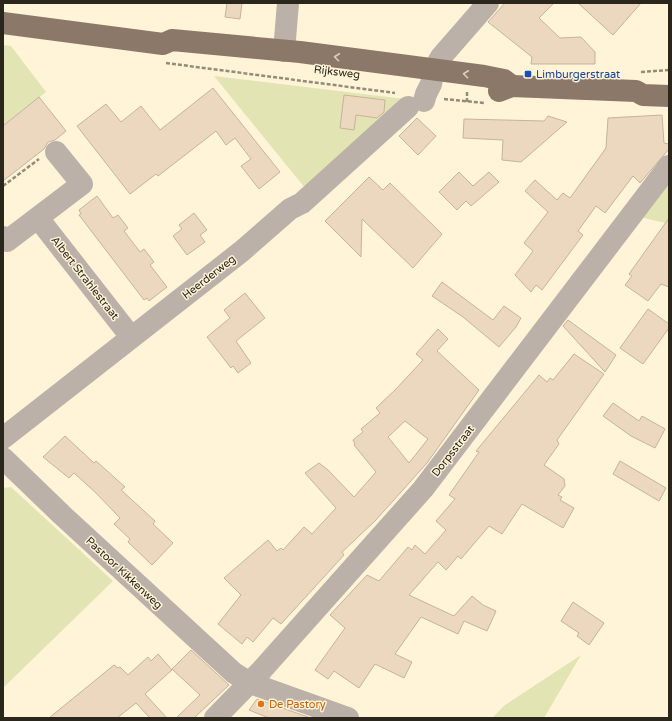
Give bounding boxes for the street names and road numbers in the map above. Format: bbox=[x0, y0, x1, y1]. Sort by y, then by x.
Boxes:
street label: Rijksweg bbox=[313, 63, 361, 81]
street label: Albert Strahlestraat bbox=[48, 234, 122, 322]
street label: Heerderweg bbox=[180, 252, 238, 302]
street label: Dorpsstraat bbox=[429, 423, 477, 479]
street label: Pastoor Kikkenweg bbox=[83, 534, 165, 612]

